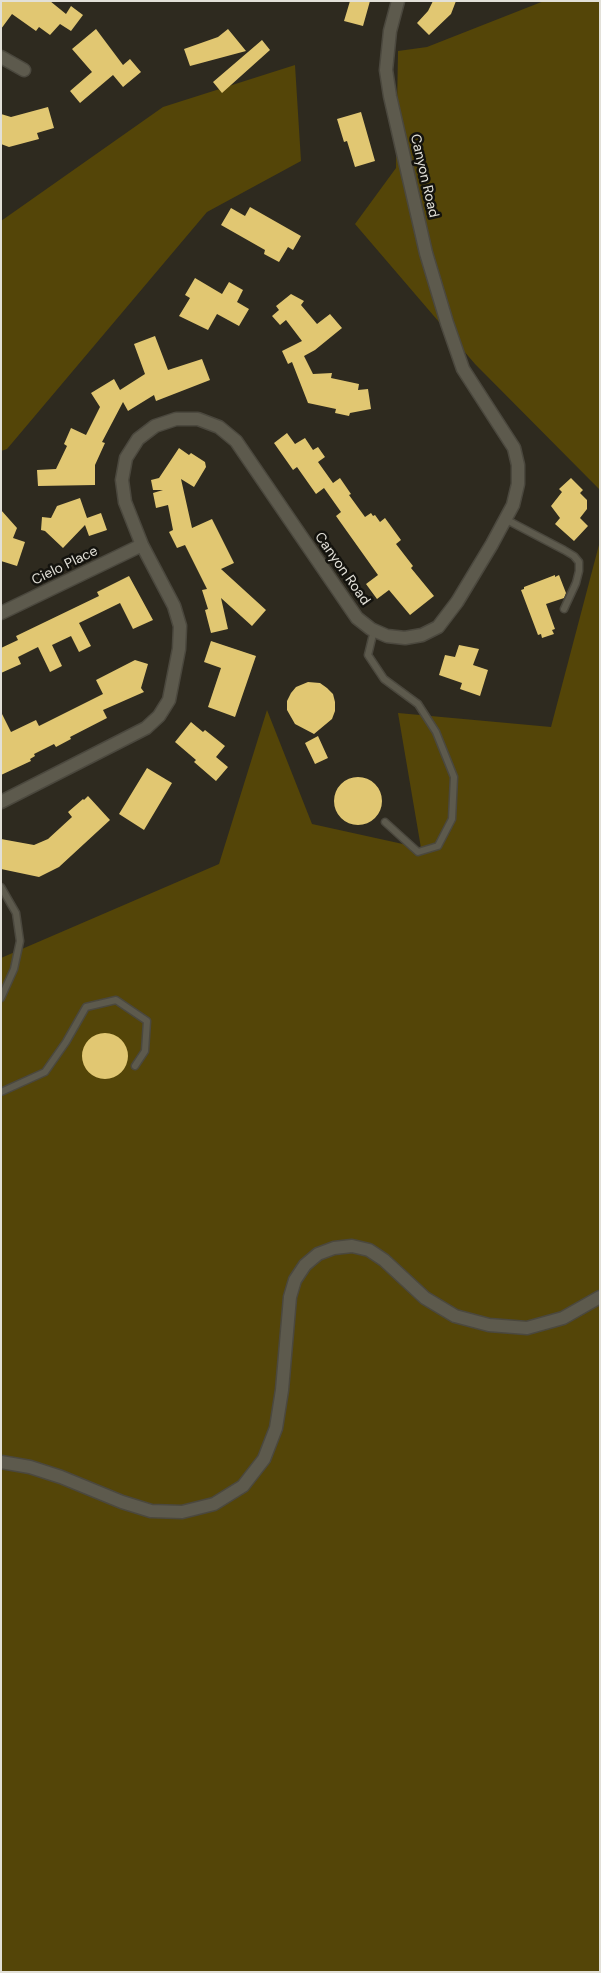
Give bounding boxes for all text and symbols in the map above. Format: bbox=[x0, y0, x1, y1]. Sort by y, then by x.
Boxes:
street label: Canyon Road bbox=[406, 133, 442, 219]
street label: Canyon Road bbox=[311, 529, 373, 609]
street label: Cielo Place bbox=[29, 543, 101, 589]

